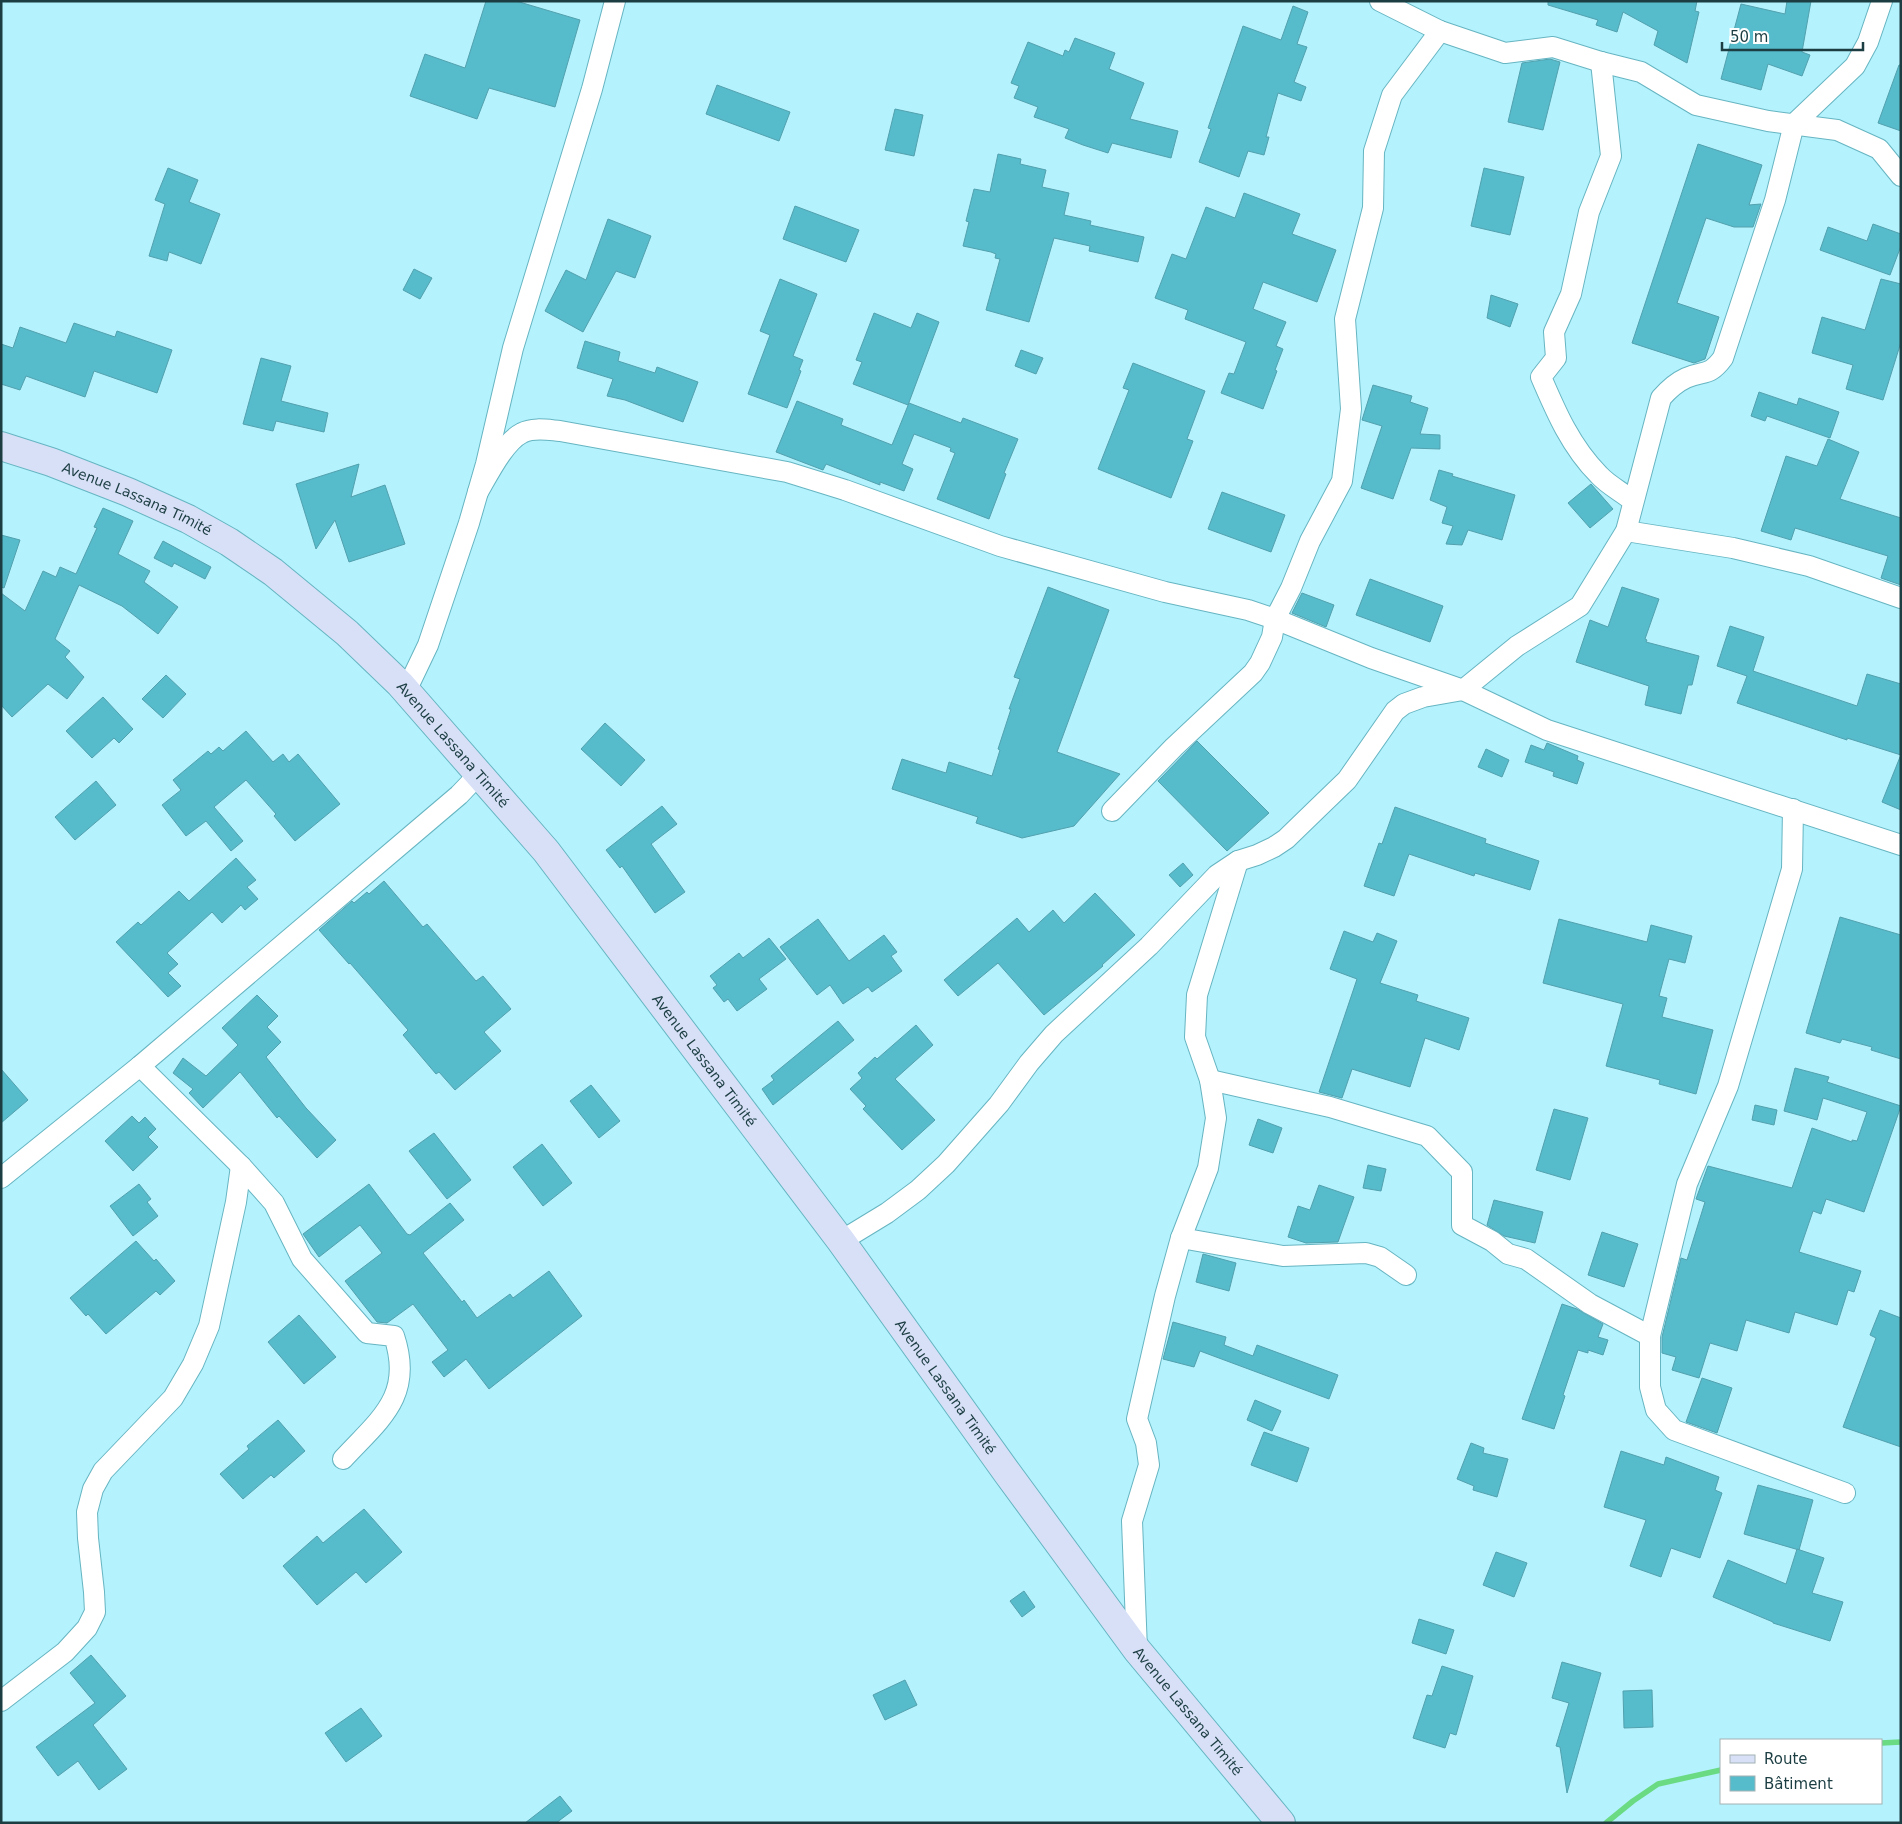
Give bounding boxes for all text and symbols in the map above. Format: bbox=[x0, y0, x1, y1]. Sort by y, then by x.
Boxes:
scale bar bbox=[1722, 20, 1863, 52]
text: 50 m bbox=[1730, 28, 1768, 46]
street label: Avenue Lassana Timité bbox=[60, 459, 215, 539]
street label: Avenue Lassana Timité bbox=[394, 678, 512, 811]
street label: Avenue Lassana Timité bbox=[649, 991, 760, 1130]
street label: Avenue Lassana Timité bbox=[892, 1317, 999, 1457]
street label: Avenue Lassana Timité bbox=[1130, 1644, 1246, 1778]
legend bbox=[1720, 1739, 1882, 1804]
text: Route bbox=[1764, 1750, 1808, 1768]
text: Bâtiment bbox=[1764, 1775, 1833, 1793]

